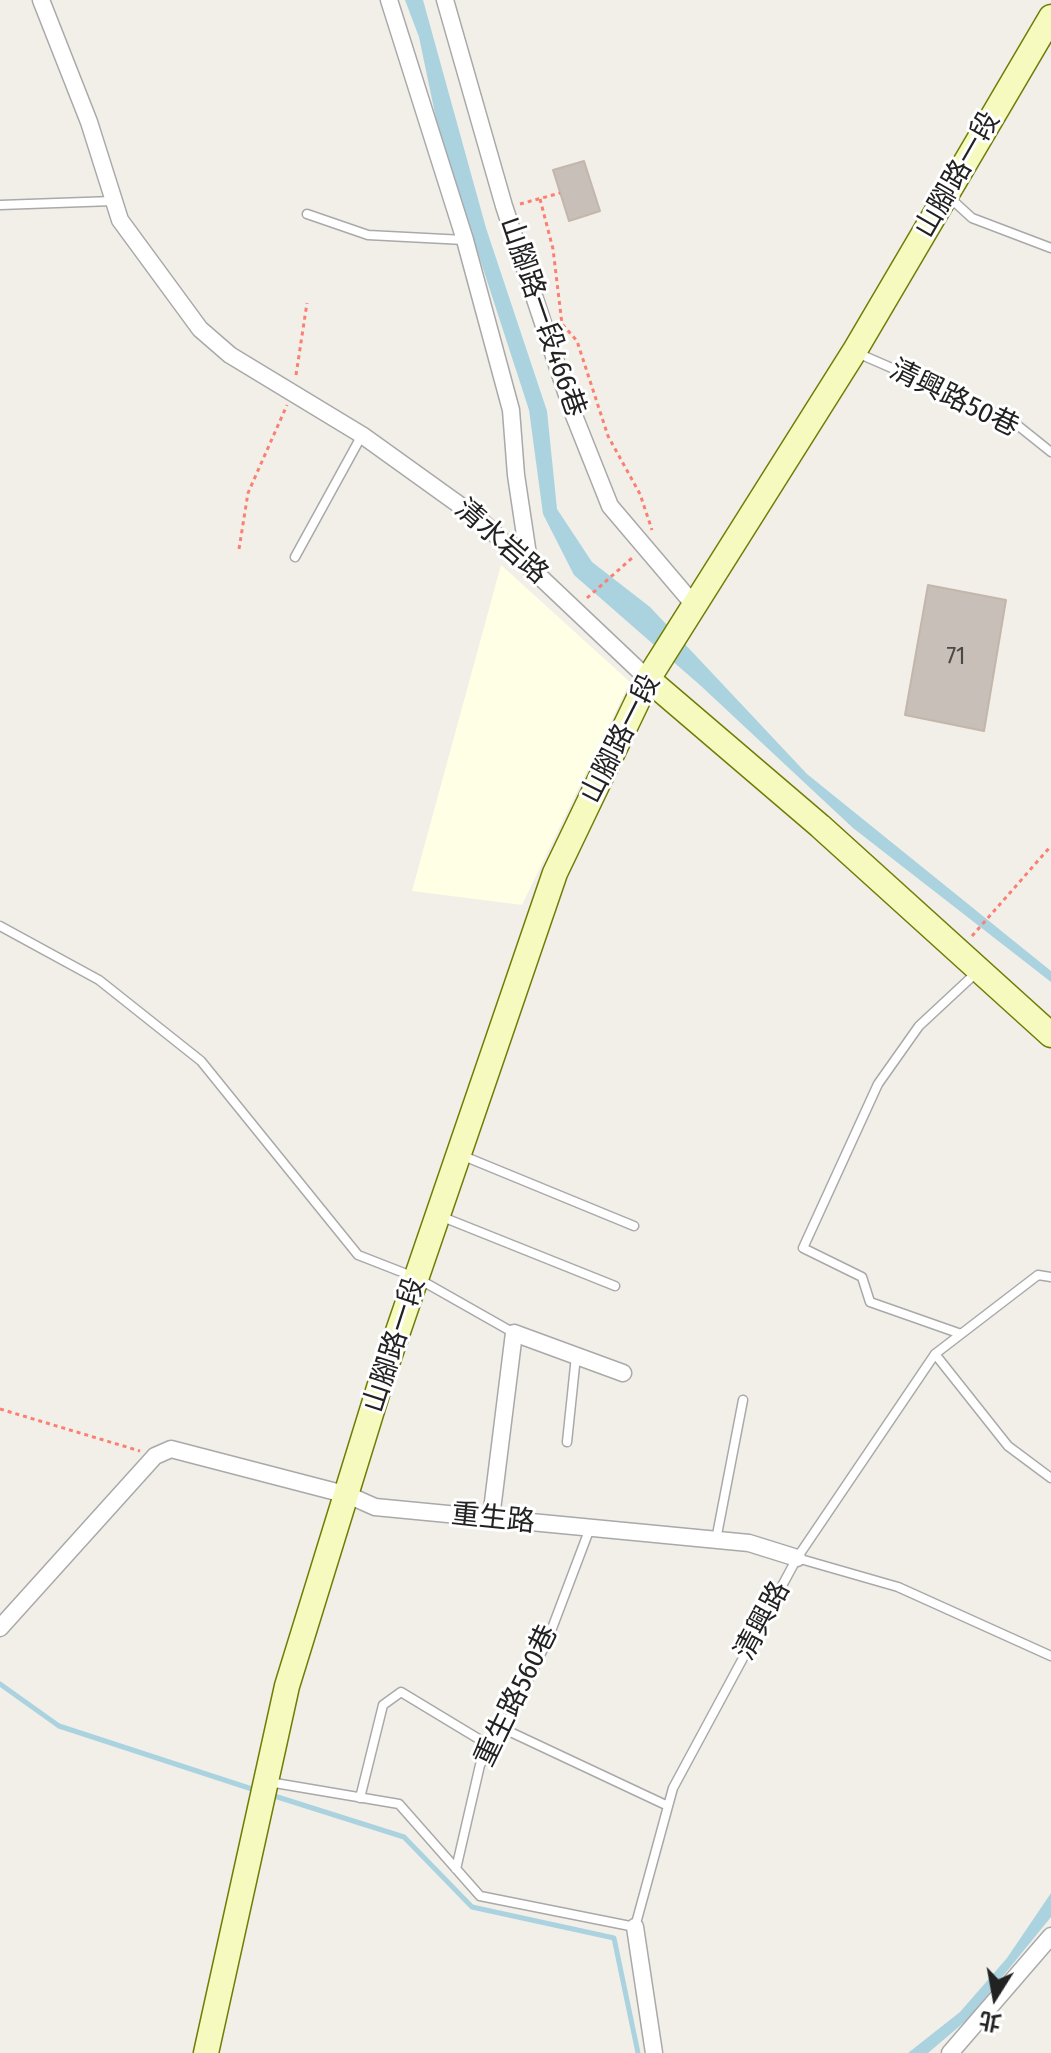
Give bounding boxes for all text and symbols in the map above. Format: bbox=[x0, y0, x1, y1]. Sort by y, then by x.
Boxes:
street label: 山腳路一段 bbox=[908, 106, 1008, 244]
street label: 山腳路一段466巷 bbox=[492, 213, 592, 421]
street label: 清興路50巷 bbox=[884, 353, 1024, 445]
street label: 清水岩路 bbox=[448, 493, 554, 591]
house number: 71 bbox=[947, 643, 965, 671]
street label: 山腳路一段 bbox=[574, 669, 668, 809]
street label: 山腳路一段 bbox=[357, 1273, 433, 1417]
street label: 重生路 bbox=[449, 1498, 537, 1540]
street label: 清興路 bbox=[728, 1576, 798, 1666]
street label: 重生路560巷 bbox=[468, 1620, 566, 1772]
north arrow bbox=[955, 1957, 1035, 2037]
text: 北 bbox=[977, 2006, 1004, 2036]

